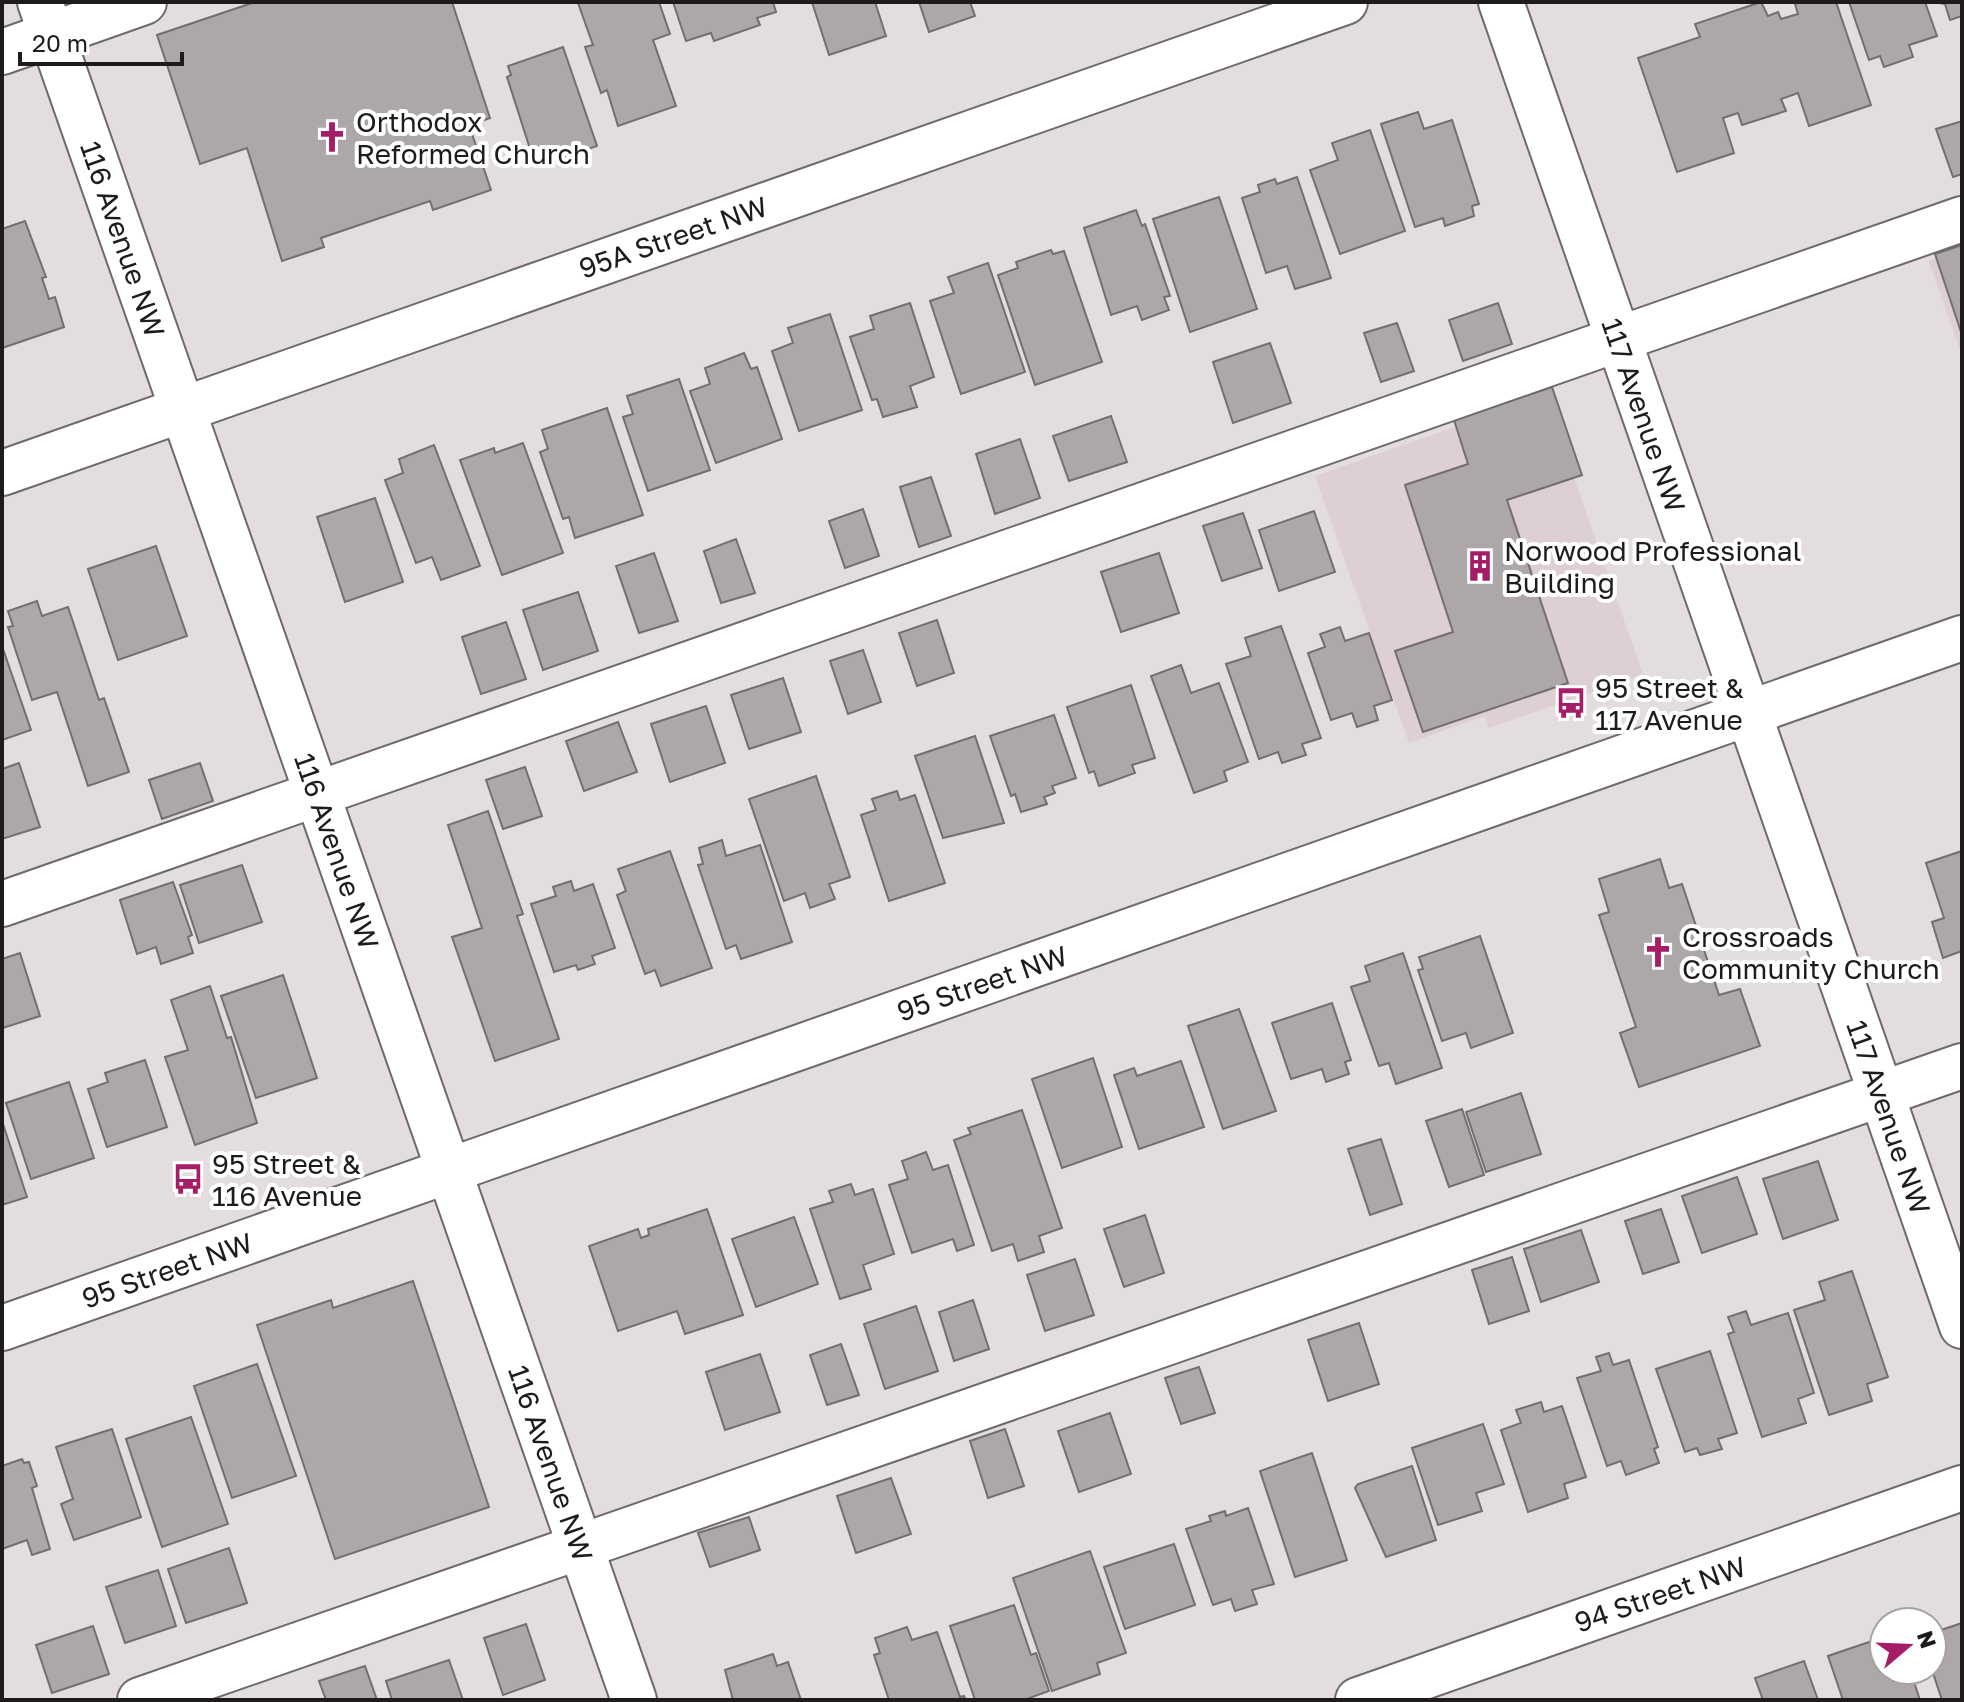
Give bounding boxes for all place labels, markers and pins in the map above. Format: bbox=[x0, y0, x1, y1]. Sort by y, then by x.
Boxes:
place label: Orthodox Reformed Church bbox=[356, 105, 590, 170]
church icon: Orthodox Reformed Church bbox=[315, 120, 349, 154]
place label: Norwood Professional Building bbox=[1504, 534, 1801, 599]
building icon: Norwood Professional Building bbox=[1463, 549, 1497, 583]
place label: 95 Street & 117 Avenue bbox=[1595, 671, 1744, 736]
bus stop icon: 95 Street & 117 Avenue bbox=[1554, 686, 1588, 720]
place label: Crossroads Community Church bbox=[1682, 920, 1940, 985]
church icon: Crossroads Community Church bbox=[1641, 935, 1675, 969]
place label: 95 Street & 116 Avenue bbox=[212, 1147, 362, 1212]
bus stop icon: 95 Street & 116 Avenue bbox=[171, 1162, 205, 1196]

